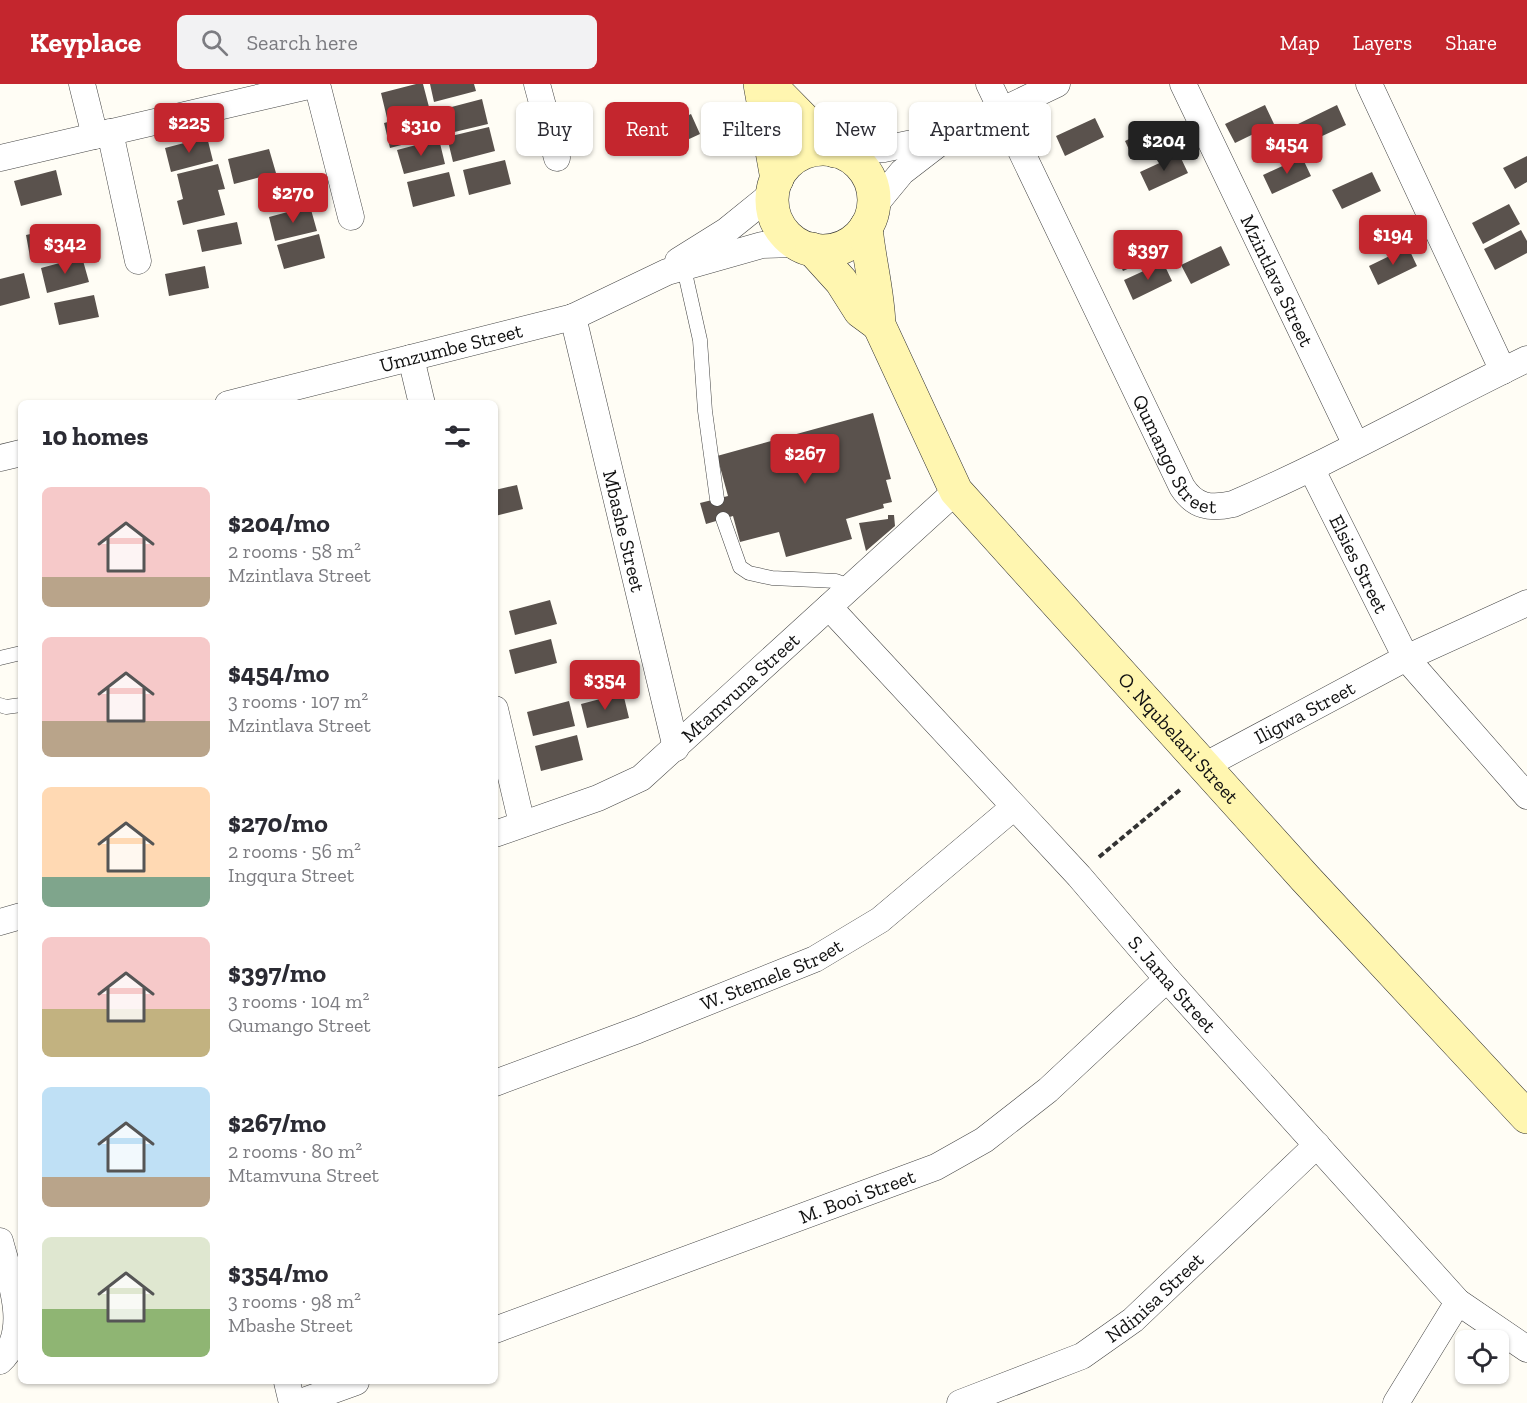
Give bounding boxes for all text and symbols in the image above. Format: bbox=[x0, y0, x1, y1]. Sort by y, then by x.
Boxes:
search box bbox=[177, 15, 597, 69]
text: Keyplace bbox=[30, 26, 141, 59]
icon: search bbox=[198, 26, 231, 59]
text: Search here bbox=[246, 29, 358, 56]
text: Map bbox=[1280, 30, 1320, 55]
text: Layers bbox=[1353, 30, 1412, 55]
text: Share bbox=[1445, 30, 1497, 55]
chip: Buy bbox=[516, 102, 593, 156]
chip: Rent bbox=[605, 102, 689, 156]
chip: Filters bbox=[701, 102, 802, 156]
chip: New bbox=[814, 102, 897, 156]
chip: Apartment bbox=[909, 102, 1051, 156]
pin: $225 bbox=[153, 103, 225, 154]
pin: $310 bbox=[385, 106, 457, 157]
text: $225 bbox=[168, 110, 210, 134]
text: $310 bbox=[401, 113, 441, 137]
pin: $204 bbox=[1128, 121, 1200, 172]
pin: $454 bbox=[1251, 124, 1323, 175]
text: $204 bbox=[1142, 128, 1186, 152]
text: $454 bbox=[1265, 131, 1309, 155]
pin: $270 bbox=[257, 173, 329, 224]
text: $270 bbox=[272, 180, 314, 204]
street label: Mzintlava Street bbox=[1235, 211, 1319, 351]
pin: $194 bbox=[1357, 215, 1429, 266]
text: $194 bbox=[1373, 222, 1413, 246]
pin: $342 bbox=[29, 224, 101, 275]
pin: $397 bbox=[1112, 230, 1184, 281]
text: $342 bbox=[44, 231, 86, 255]
text: $397 bbox=[1127, 237, 1169, 261]
street label: Umzumbe Street bbox=[377, 318, 525, 377]
street label: Qumango Street bbox=[1127, 390, 1218, 518]
text: 10 homes bbox=[42, 420, 148, 452]
icon: filters bbox=[441, 420, 474, 453]
pin: $267 bbox=[769, 434, 841, 485]
text: $267 bbox=[784, 441, 826, 465]
street label: Mbashe Street bbox=[598, 468, 650, 595]
text: $204/mo bbox=[228, 507, 330, 539]
icon: home bbox=[90, 511, 162, 583]
street label: Elsies Street bbox=[1324, 511, 1394, 618]
text: 2 rooms · 58 m² bbox=[228, 539, 361, 563]
text: Mzintlava Street bbox=[228, 563, 371, 587]
street label: Mtamvuna Street bbox=[676, 627, 805, 747]
text: $454/mo bbox=[228, 657, 329, 689]
pin: $354 bbox=[569, 660, 641, 711]
icon: home bbox=[90, 661, 162, 733]
text: $354 bbox=[584, 667, 626, 691]
street label: O. Nqubelani Street bbox=[1113, 667, 1244, 809]
street label: Iligwa Street bbox=[1250, 675, 1359, 749]
text: 3 rooms · 107 m² bbox=[228, 689, 368, 713]
text: Mzintlava Street bbox=[228, 713, 371, 737]
text: $270/mo bbox=[228, 807, 328, 839]
icon: home bbox=[90, 811, 162, 883]
text: 2 rooms · 56 m² bbox=[228, 839, 361, 863]
text: Ingqura Street bbox=[228, 863, 354, 887]
street label: S. Jama Street bbox=[1123, 931, 1222, 1038]
street label: W. Stemele Street bbox=[697, 933, 847, 1016]
text: $397/mo bbox=[228, 957, 326, 989]
icon: home bbox=[90, 961, 162, 1033]
text: 3 rooms · 104 m² bbox=[228, 989, 369, 1013]
text: Qumango Street bbox=[228, 1013, 371, 1037]
text: $267/mo bbox=[228, 1107, 326, 1139]
icon: home bbox=[90, 1111, 162, 1183]
text: 2 rooms · 80 m² bbox=[228, 1139, 362, 1163]
text: Mtamvuna Street bbox=[228, 1163, 379, 1187]
street label: M. Booi Street bbox=[796, 1164, 919, 1229]
street label: Ndinisa Street bbox=[1101, 1247, 1209, 1348]
text: $354/mo bbox=[228, 1257, 328, 1289]
icon: home bbox=[90, 1261, 162, 1333]
text: 3 rooms · 98 m² bbox=[228, 1289, 361, 1313]
text: Mbashe Street bbox=[228, 1313, 353, 1337]
map controls bbox=[1455, 1330, 1509, 1384]
button: locate bbox=[1455, 1330, 1509, 1384]

